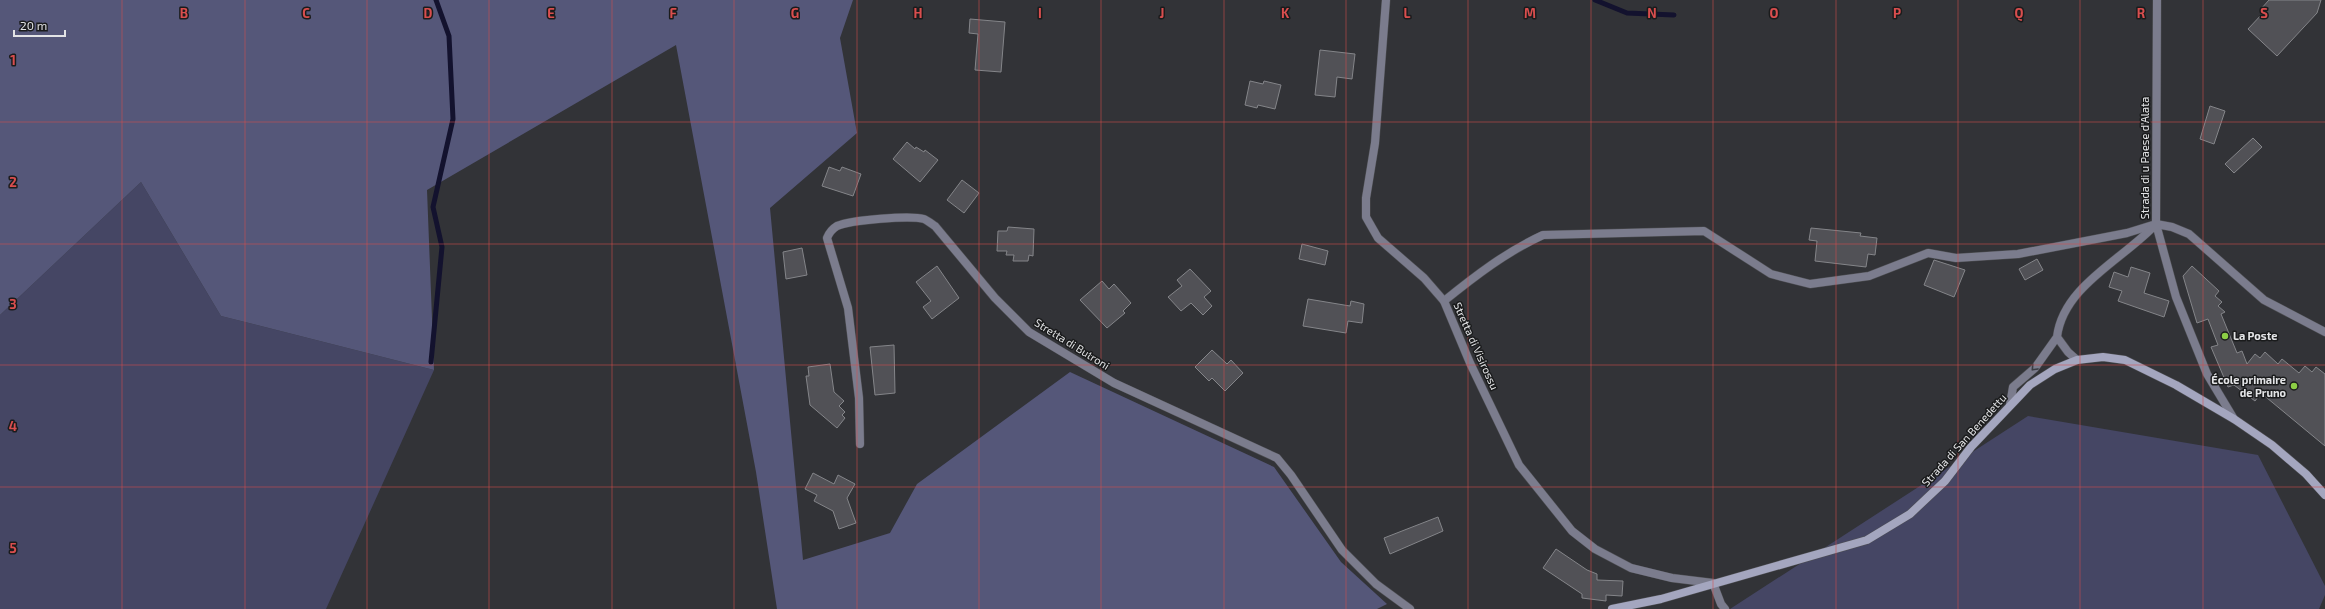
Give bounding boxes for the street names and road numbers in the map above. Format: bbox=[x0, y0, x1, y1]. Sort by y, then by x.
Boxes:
street label: Strada di u Paese d'Alata bbox=[2138, 97, 2151, 219]
street label: Stretta di Visirossu bbox=[1451, 300, 1502, 392]
street label: Stretta di Butroni bbox=[1032, 315, 1112, 372]
street label: Strada di San Benedettu bbox=[1919, 391, 2009, 489]

